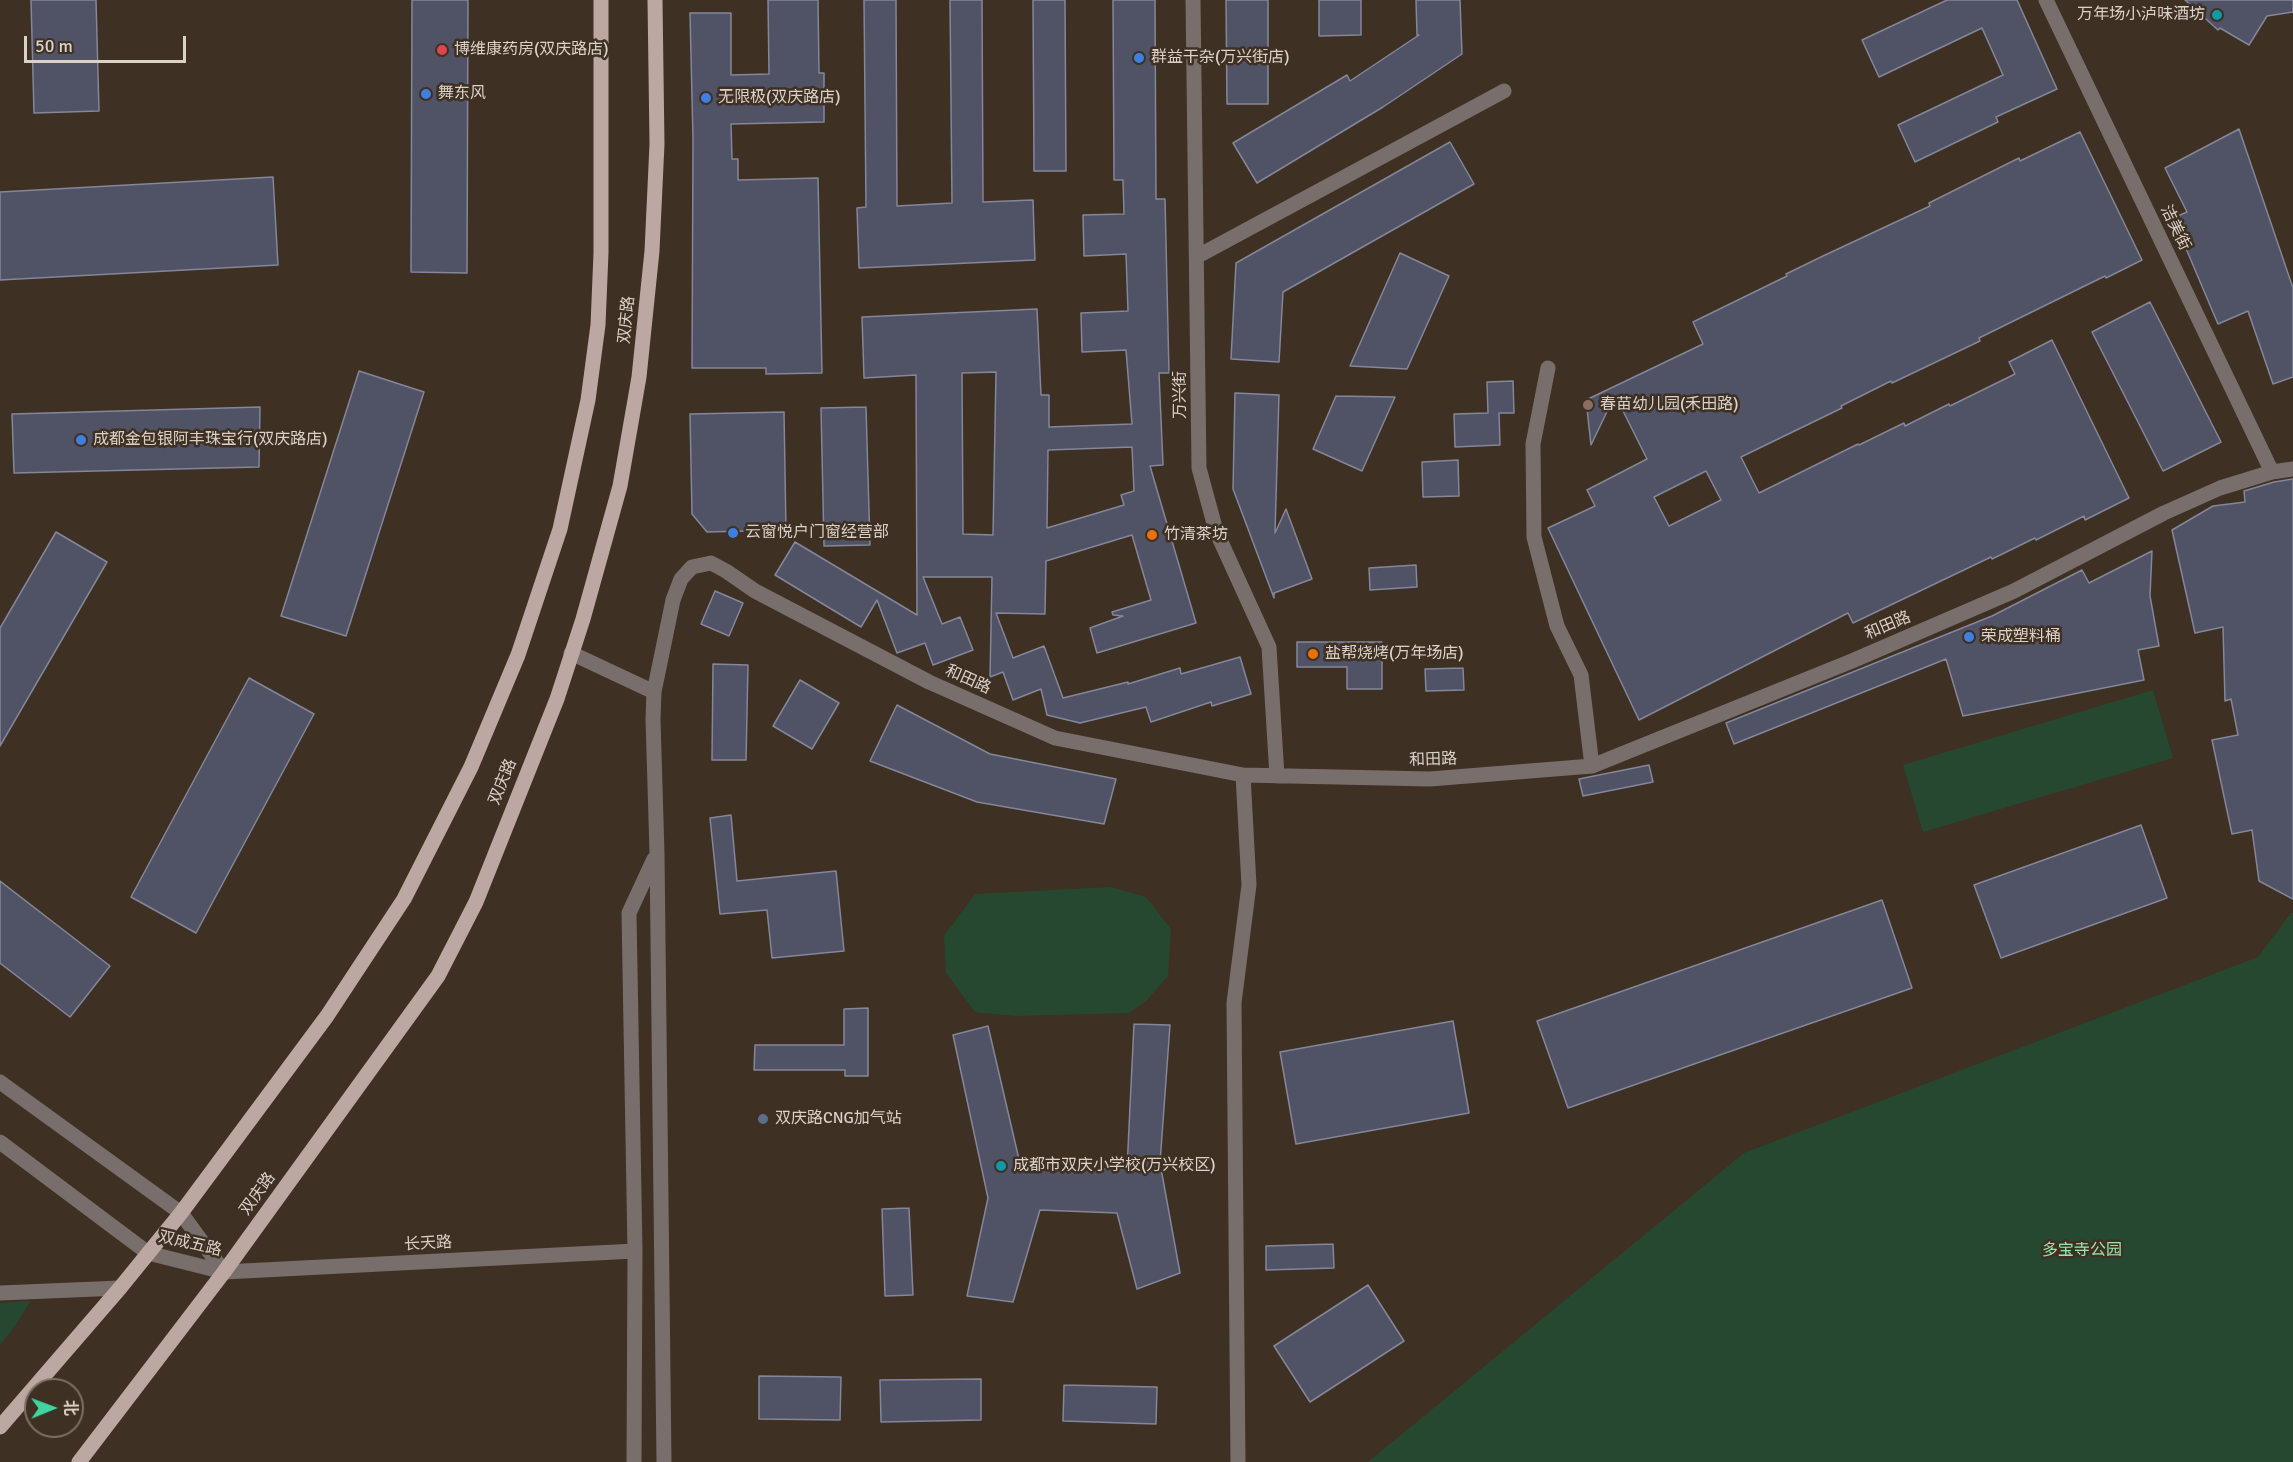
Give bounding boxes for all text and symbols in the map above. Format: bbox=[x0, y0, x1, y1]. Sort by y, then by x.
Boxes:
place label: 万年场小泸味酒坊 bbox=[2077, 5, 2205, 25]
marker: 万年场小泸味酒坊 bbox=[2210, 8, 2224, 22]
scale bar bbox=[27, 24, 189, 62]
text: 50 m bbox=[35, 35, 73, 57]
place label: 博维康药房(双庆路店) bbox=[454, 40, 609, 60]
marker: 博维康药房(双庆路店) bbox=[435, 43, 449, 57]
place label: 群益干杂(万兴街店) bbox=[1151, 48, 1290, 68]
marker: 群益干杂(万兴街店) bbox=[1132, 51, 1146, 65]
place label: 舞东风 bbox=[438, 84, 486, 104]
marker: 舞东风 bbox=[419, 87, 433, 101]
place label: 无限极(双庆路店) bbox=[718, 88, 841, 108]
marker: 无限极(双庆路店) bbox=[699, 91, 713, 105]
street label: 洁美街 bbox=[2156, 202, 2194, 254]
street label: 双庆路 bbox=[615, 295, 639, 345]
street label: 万兴街 bbox=[1171, 371, 1191, 419]
place label: 春苗幼儿园(禾田路) bbox=[1600, 395, 1739, 415]
marker: 春苗幼儿园(禾田路) bbox=[1581, 398, 1595, 412]
place label: 成都金包银阿丰珠宝行(双庆路店) bbox=[93, 430, 328, 450]
marker: 成都金包银阿丰珠宝行(双庆路店) bbox=[74, 433, 88, 447]
place label: 云窗悦户门窗经营部 bbox=[745, 523, 889, 543]
place label: 竹清茶坊 bbox=[1164, 525, 1228, 545]
marker: 云窗悦户门窗经营部 bbox=[726, 526, 740, 540]
marker: 竹清茶坊 bbox=[1145, 528, 1159, 542]
street label: 和田路 bbox=[1862, 608, 1914, 644]
place label: 荣成塑料桶 bbox=[1981, 627, 2061, 647]
marker: 荣成塑料桶 bbox=[1962, 630, 1976, 644]
place label: 盐帮烧烤(万年场店) bbox=[1325, 644, 1464, 664]
marker: 盐帮烧烤(万年场店) bbox=[1306, 647, 1320, 661]
street label: 和田路 bbox=[942, 661, 994, 699]
street label: 和田路 bbox=[1409, 750, 1457, 770]
street label: 双庆路 bbox=[485, 756, 521, 808]
place label: 双庆路CNG加气站 bbox=[775, 1109, 902, 1129]
marker: 双庆路CNG加气站 bbox=[756, 1112, 770, 1126]
place label: 成都市双庆小学校(万兴校区) bbox=[1013, 1156, 1216, 1176]
marker: 成都市双庆小学校(万兴校区) bbox=[994, 1159, 1008, 1173]
street label: 双庆路 bbox=[236, 1169, 280, 1219]
street label: 双成五路 bbox=[157, 1227, 223, 1261]
street label: 长天路 bbox=[404, 1233, 452, 1255]
park label: 多宝寺公园 bbox=[2042, 1241, 2122, 1261]
north arrow bbox=[24, 1378, 84, 1438]
text: 北 bbox=[60, 1400, 80, 1416]

